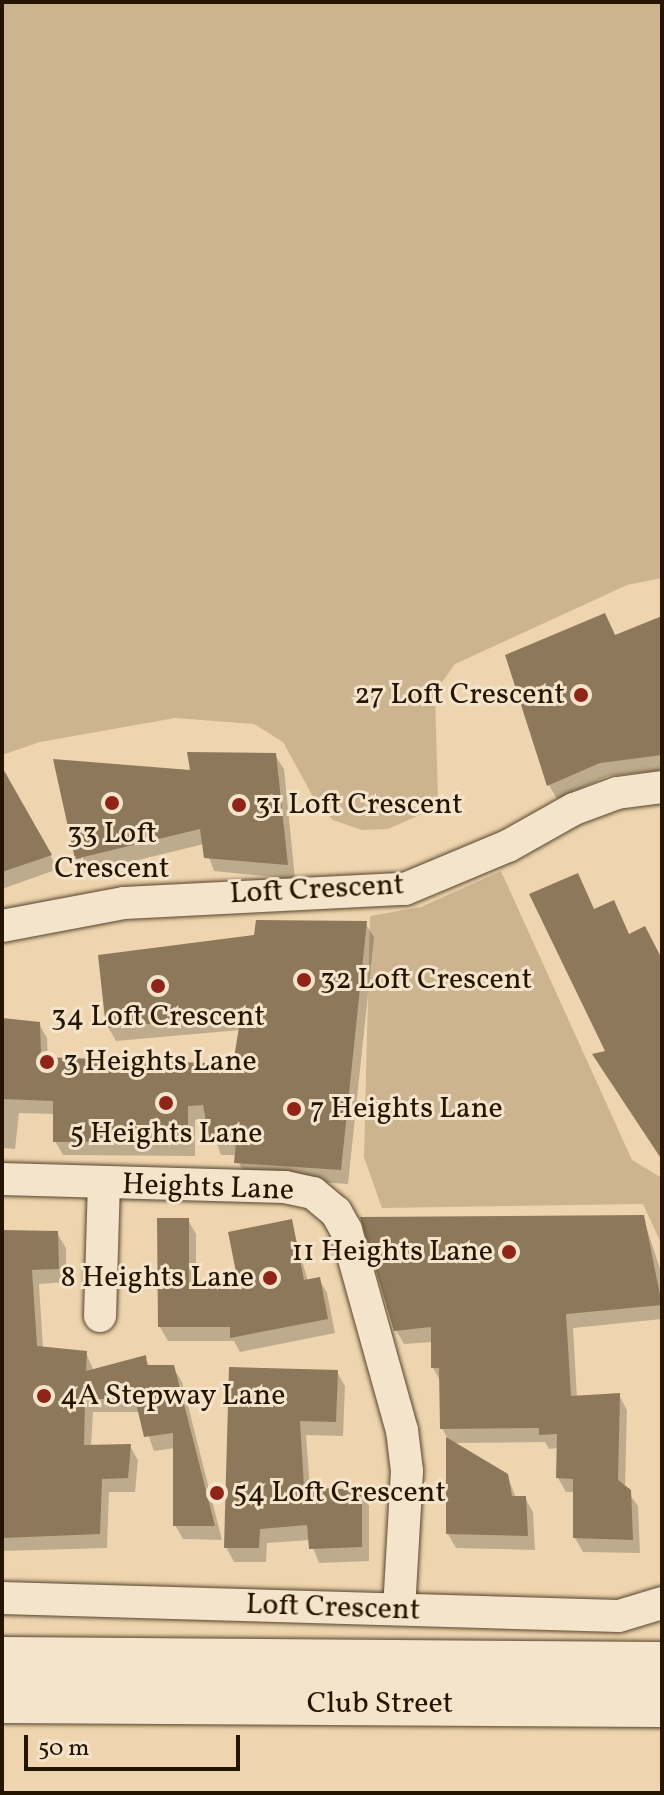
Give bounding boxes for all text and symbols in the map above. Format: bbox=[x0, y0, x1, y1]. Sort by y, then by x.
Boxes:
place label: 27 Loft Crescent bbox=[354, 677, 565, 713]
marker: 27 Loft Crescent bbox=[572, 686, 590, 704]
place label: 31 Loft Crescent bbox=[255, 787, 463, 823]
marker: 33 Loft Crescent bbox=[103, 794, 121, 812]
marker: 31 Loft Crescent bbox=[230, 796, 248, 814]
place label: 33 Loft Crescent bbox=[54, 816, 170, 886]
street label: Loft Crescent bbox=[229, 867, 405, 913]
place label: 32 Loft Crescent bbox=[320, 962, 532, 998]
marker: 32 Loft Crescent bbox=[295, 971, 313, 989]
marker: 34 Loft Crescent bbox=[149, 977, 167, 995]
place label: 34 Loft Crescent bbox=[51, 999, 265, 1035]
place label: 3 Heights Lane bbox=[63, 1044, 257, 1080]
marker: 3 Heights Lane bbox=[38, 1053, 56, 1071]
place label: 7 Heights Lane bbox=[310, 1091, 503, 1127]
marker: 5 Heights Lane bbox=[157, 1094, 175, 1112]
marker: 7 Heights Lane bbox=[285, 1100, 303, 1118]
place label: 5 Heights Lane bbox=[70, 1116, 262, 1152]
street label: Heights Lane bbox=[121, 1167, 295, 1209]
place label: 11 Heights Lane bbox=[291, 1234, 493, 1270]
marker: 11 Heights Lane bbox=[500, 1243, 518, 1261]
place label: 8 Heights Lane bbox=[60, 1260, 254, 1296]
marker: 8 Heights Lane bbox=[261, 1269, 279, 1287]
place label: 4A Stepway Lane bbox=[60, 1378, 286, 1414]
marker: 4A Stepway Lane bbox=[35, 1387, 53, 1405]
place label: 54 Loft Crescent bbox=[233, 1475, 446, 1511]
marker: 54 Loft Crescent bbox=[208, 1484, 226, 1502]
street label: Loft Crescent bbox=[245, 1587, 421, 1629]
street label: Club Street bbox=[307, 1686, 453, 1722]
scale bar bbox=[28, 1719, 244, 1769]
text: 50 m bbox=[38, 1732, 90, 1766]

